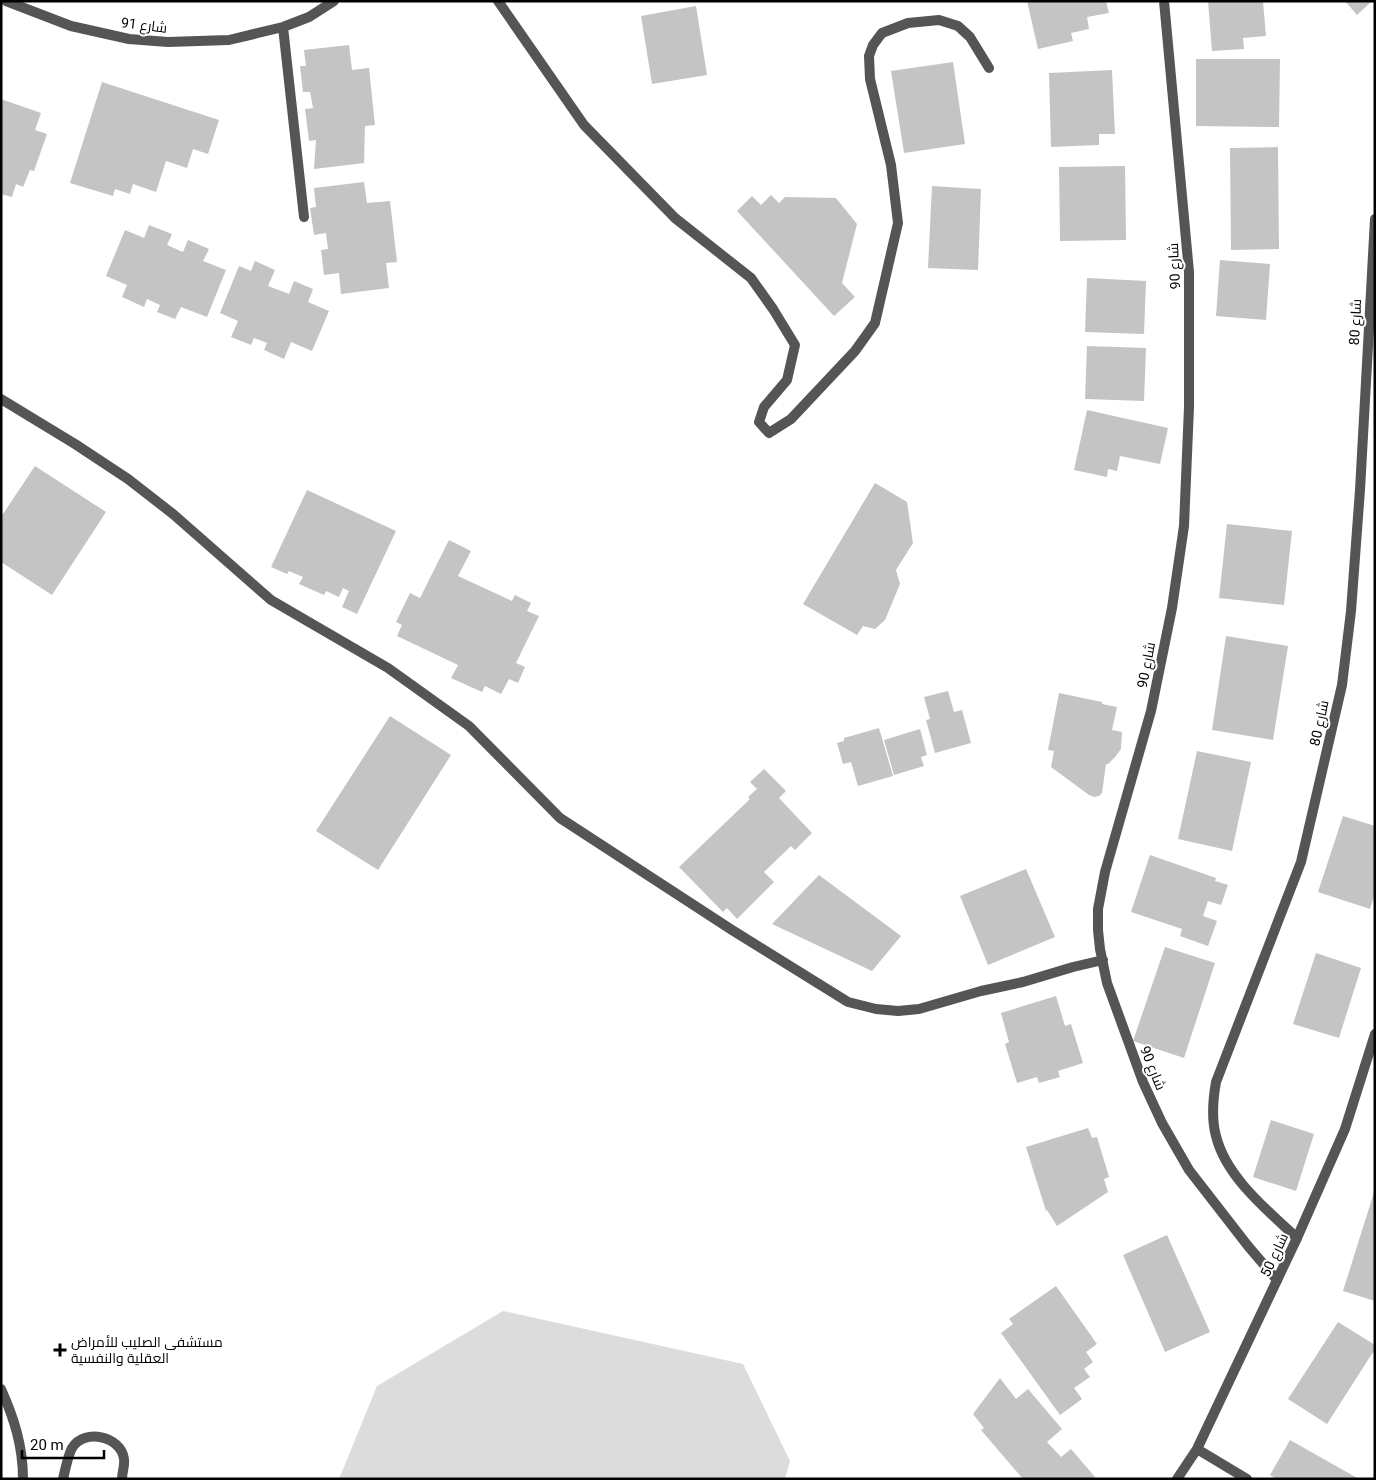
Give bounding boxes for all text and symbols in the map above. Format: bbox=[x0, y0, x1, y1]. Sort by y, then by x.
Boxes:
street label: شارع 91 bbox=[120, 14, 168, 37]
street label: شارع 90 bbox=[1165, 242, 1184, 290]
street label: شارع 80 bbox=[1346, 298, 1365, 346]
street label: شارع 90 bbox=[1134, 641, 1159, 689]
street label: شارع 80 bbox=[1306, 699, 1333, 748]
street label: شارع 90 bbox=[1136, 1044, 1169, 1093]
street label: شارع 50 bbox=[1257, 1231, 1292, 1280]
place label: مستشفى الصليب للأمراض العقلية والنفسية bbox=[71, 1334, 223, 1366]
marker: مستشفى الصليب للأمراض العقلية والنفسية bbox=[53, 1343, 67, 1357]
scale bar bbox=[22, 1428, 105, 1460]
text: 20 m bbox=[30, 1436, 64, 1454]

